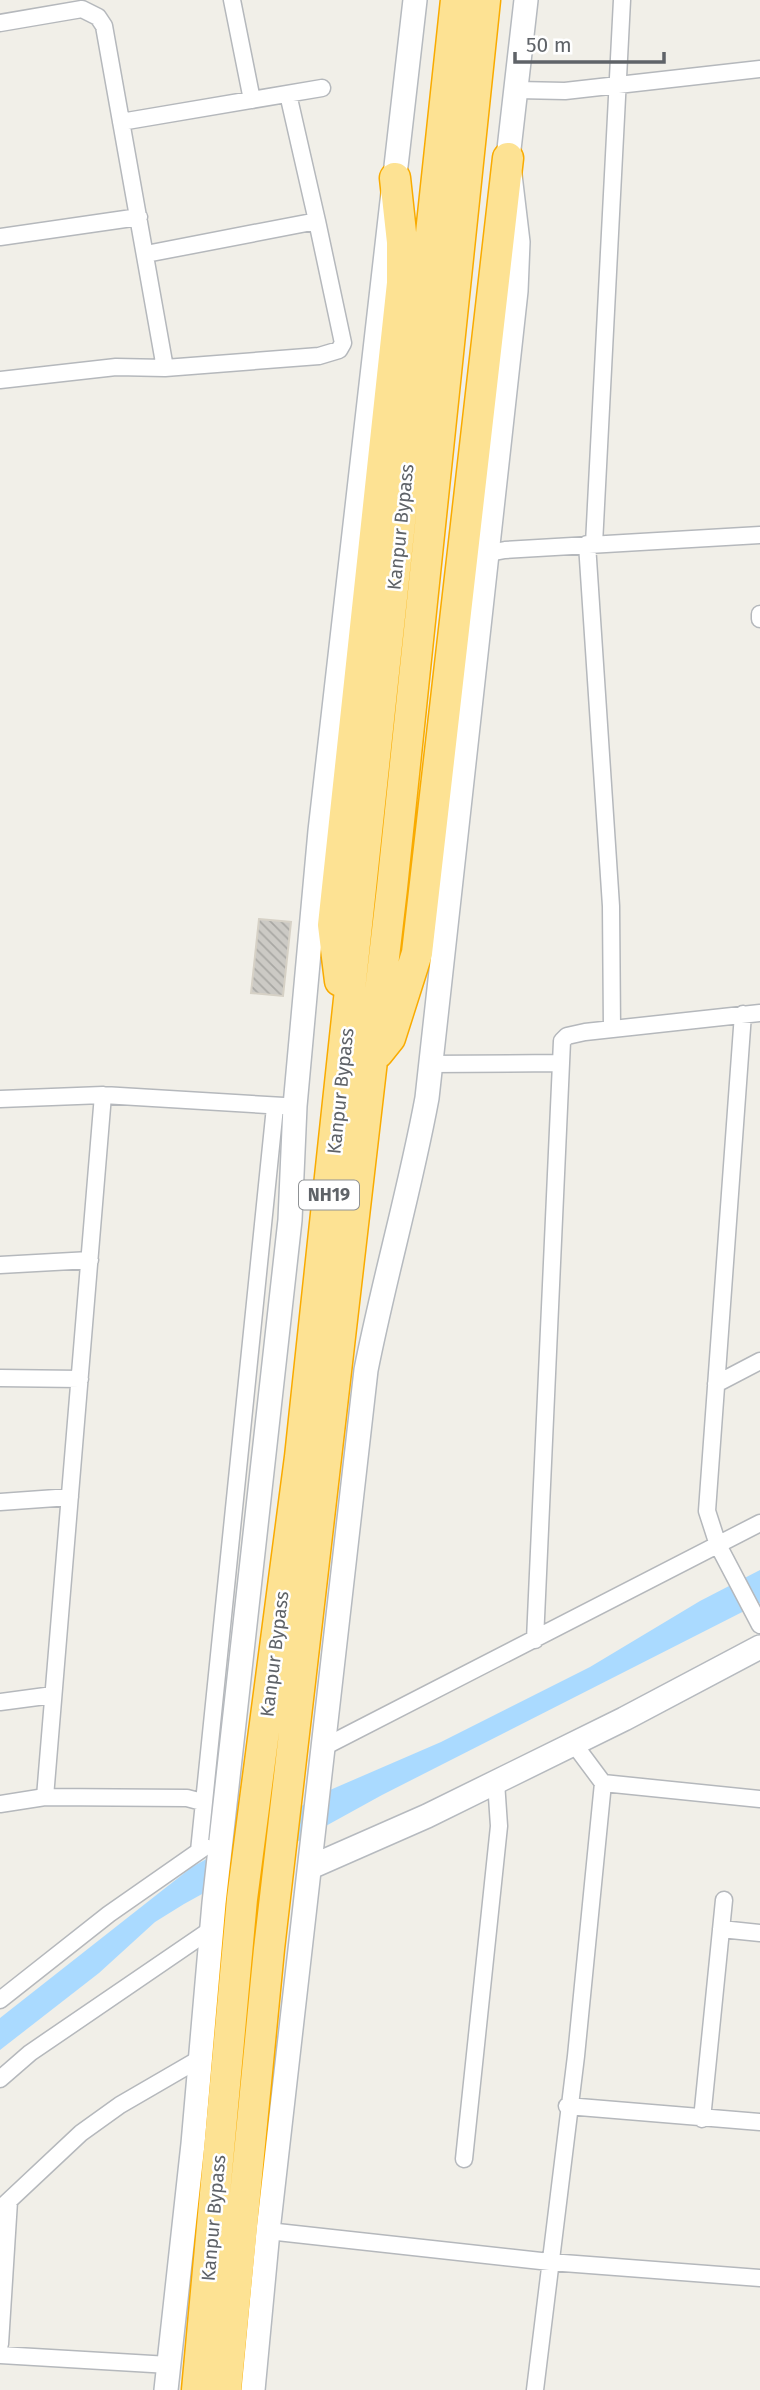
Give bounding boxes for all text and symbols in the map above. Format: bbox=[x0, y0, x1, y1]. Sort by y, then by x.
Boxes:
scale bar bbox=[515, 21, 664, 65]
text: 50 m bbox=[526, 32, 572, 58]
street label: Kanpur Bypass bbox=[382, 463, 419, 591]
street label: Kanpur Bypass bbox=[322, 1027, 359, 1155]
road number: NH19 bbox=[299, 1180, 359, 1210]
street label: Kanpur Bypass bbox=[255, 1590, 294, 1718]
street label: Kanpur Bypass bbox=[197, 2154, 230, 2282]

